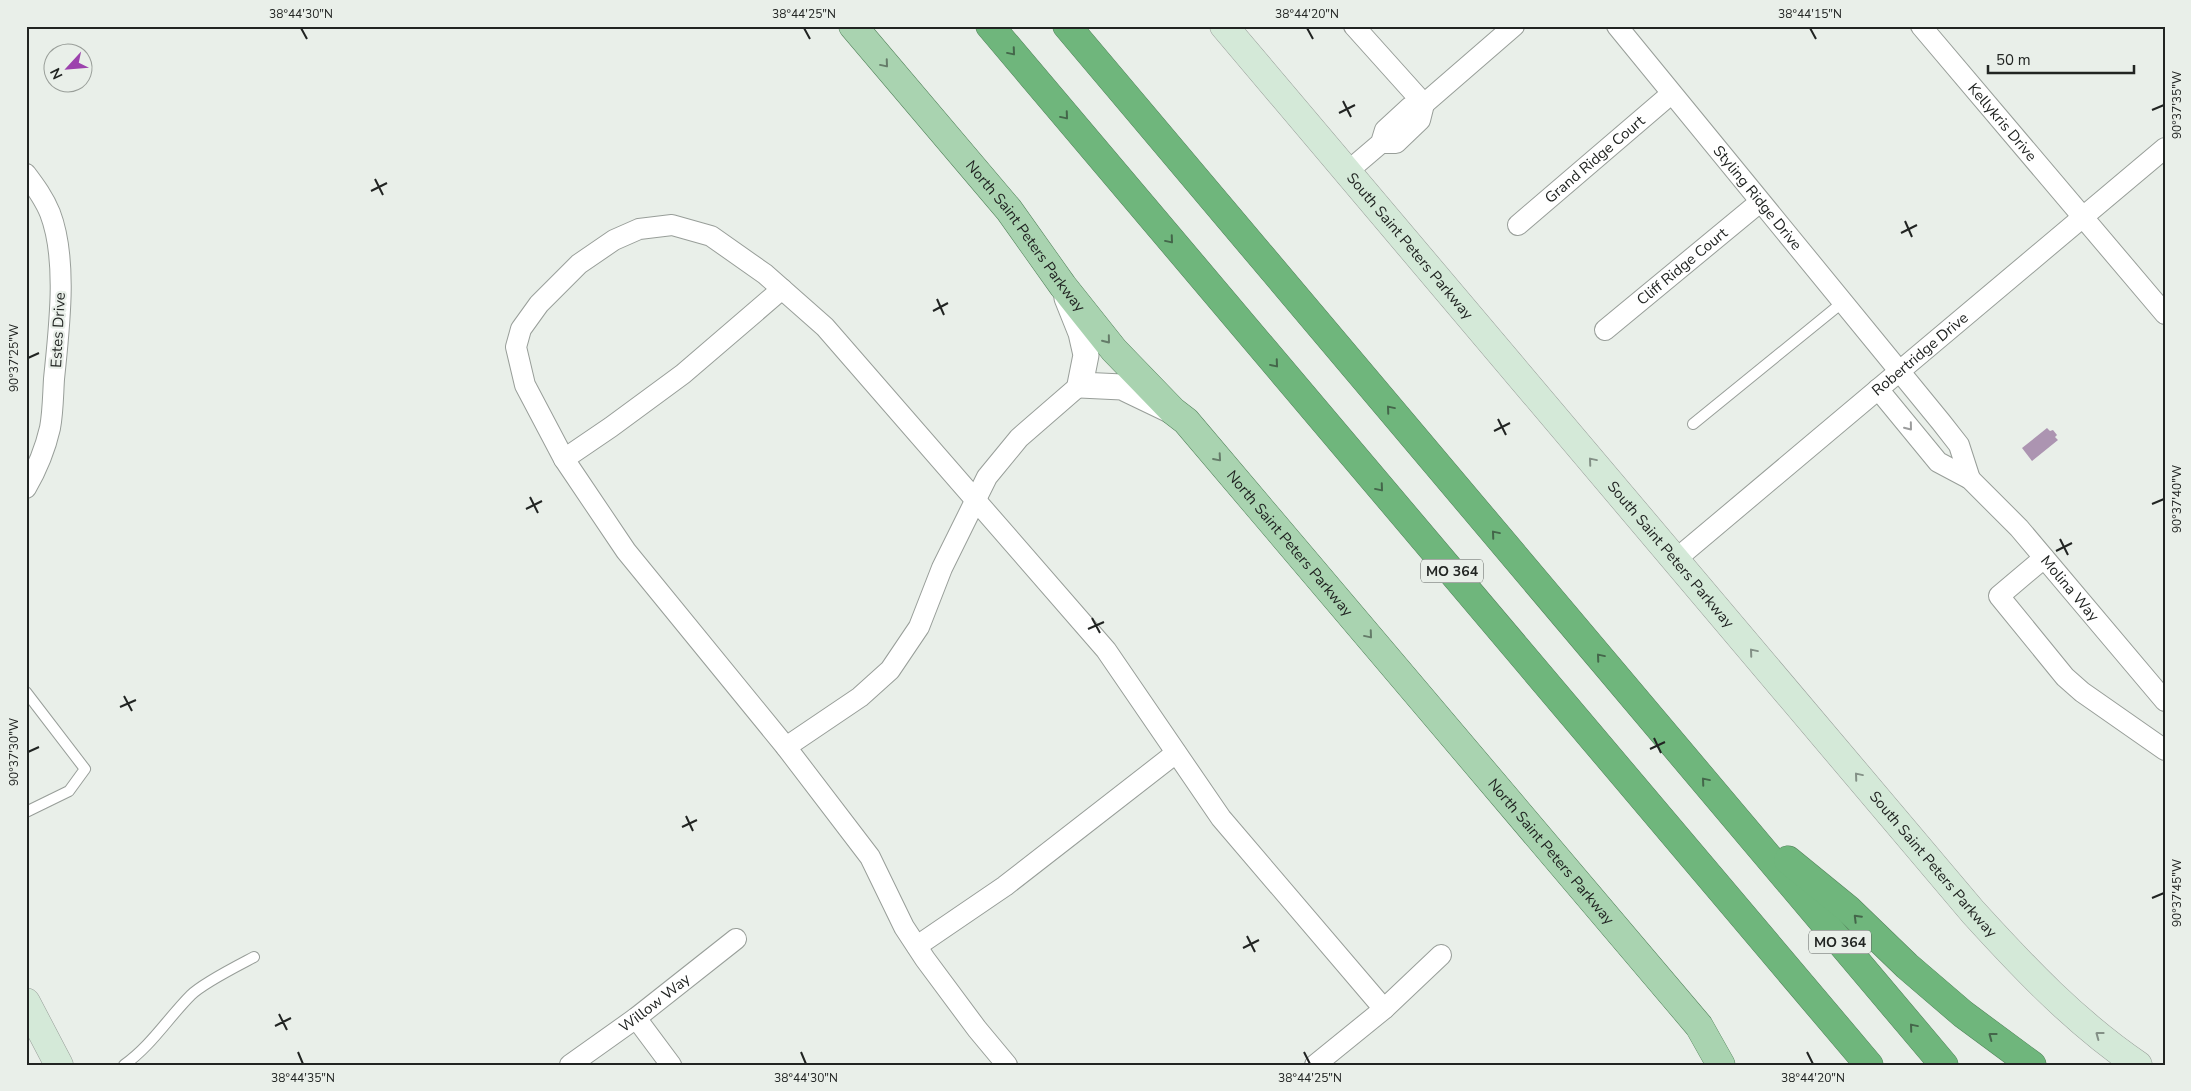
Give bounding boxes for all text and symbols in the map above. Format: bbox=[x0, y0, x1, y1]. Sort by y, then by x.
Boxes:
text: 38°44'30"N bbox=[269, 6, 333, 22]
text: 38°44'25"N bbox=[772, 6, 836, 22]
text: 38°44'20"N bbox=[1275, 6, 1339, 22]
text: 38°44'15"N bbox=[1778, 6, 1842, 22]
north arrow bbox=[42, 42, 92, 92]
scale bar bbox=[1988, 42, 2135, 74]
one-way arrow bbox=[1006, 47, 1015, 56]
text: 50 m bbox=[1996, 50, 2031, 70]
one-way arrow bbox=[879, 58, 888, 67]
text: N bbox=[46, 65, 68, 82]
text: 90°37'35"W bbox=[2169, 71, 2185, 139]
street label: Kellykris Drive bbox=[1964, 79, 2041, 166]
one-way arrow bbox=[1060, 110, 1069, 119]
street label: Grand Ridge Court bbox=[1541, 110, 1649, 208]
street label: Styling Ridge Drive bbox=[1709, 141, 1806, 254]
street label: North Saint Peters Parkway bbox=[961, 156, 1090, 316]
street label: South Saint Peters Parkway bbox=[1342, 168, 1478, 324]
street label: Cliff Ridge Court bbox=[1633, 222, 1732, 310]
one-way arrow bbox=[1165, 234, 1174, 243]
street label: Estes Drive bbox=[46, 292, 70, 368]
street label: Robertridge Drive bbox=[1868, 308, 1972, 400]
text: 90°37'25"W bbox=[6, 324, 22, 392]
one-way arrow bbox=[1101, 334, 1109, 343]
one-way arrow bbox=[1270, 358, 1279, 367]
one-way arrow bbox=[1387, 406, 1396, 415]
one-way arrow bbox=[1903, 421, 1911, 430]
one-way arrow bbox=[1212, 453, 1221, 462]
one-way arrow bbox=[1588, 458, 1597, 467]
text: 90°37'40"W bbox=[2169, 465, 2185, 533]
street label: North Saint Peters Parkway bbox=[1222, 466, 1358, 621]
street label: South Saint Peters Parkway bbox=[1603, 477, 1739, 632]
one-way arrow bbox=[1375, 482, 1384, 491]
one-way arrow bbox=[1492, 530, 1501, 539]
street label: Molina Way bbox=[2036, 551, 2104, 626]
road number: MO 364 bbox=[1421, 560, 1483, 582]
one-way arrow bbox=[1363, 629, 1372, 638]
one-way arrow bbox=[1751, 649, 1759, 658]
one-way arrow bbox=[1597, 654, 1606, 663]
text: 90°37'30"W bbox=[6, 718, 22, 786]
one-way arrow bbox=[1854, 773, 1863, 782]
street label: North Saint Peters Parkway bbox=[1483, 774, 1619, 929]
one-way arrow bbox=[1702, 778, 1711, 787]
street label: South Saint Peters Parkway bbox=[1865, 787, 2002, 942]
text: 90°37'45"W bbox=[2169, 859, 2185, 927]
one-way arrow bbox=[1854, 915, 1863, 924]
road number: MO 364 bbox=[1809, 930, 1871, 954]
street label: Willow Way bbox=[615, 969, 695, 1037]
one-way arrow bbox=[1909, 1024, 1918, 1033]
one-way arrow bbox=[1988, 1033, 1998, 1042]
one-way arrow bbox=[2096, 1033, 2105, 1041]
text: 38°44'35"N bbox=[271, 1070, 335, 1086]
text: 38°44'30"N bbox=[774, 1070, 838, 1086]
text: 38°44'25"N bbox=[1278, 1070, 1342, 1086]
text: 38°44'20"N bbox=[1781, 1070, 1845, 1086]

